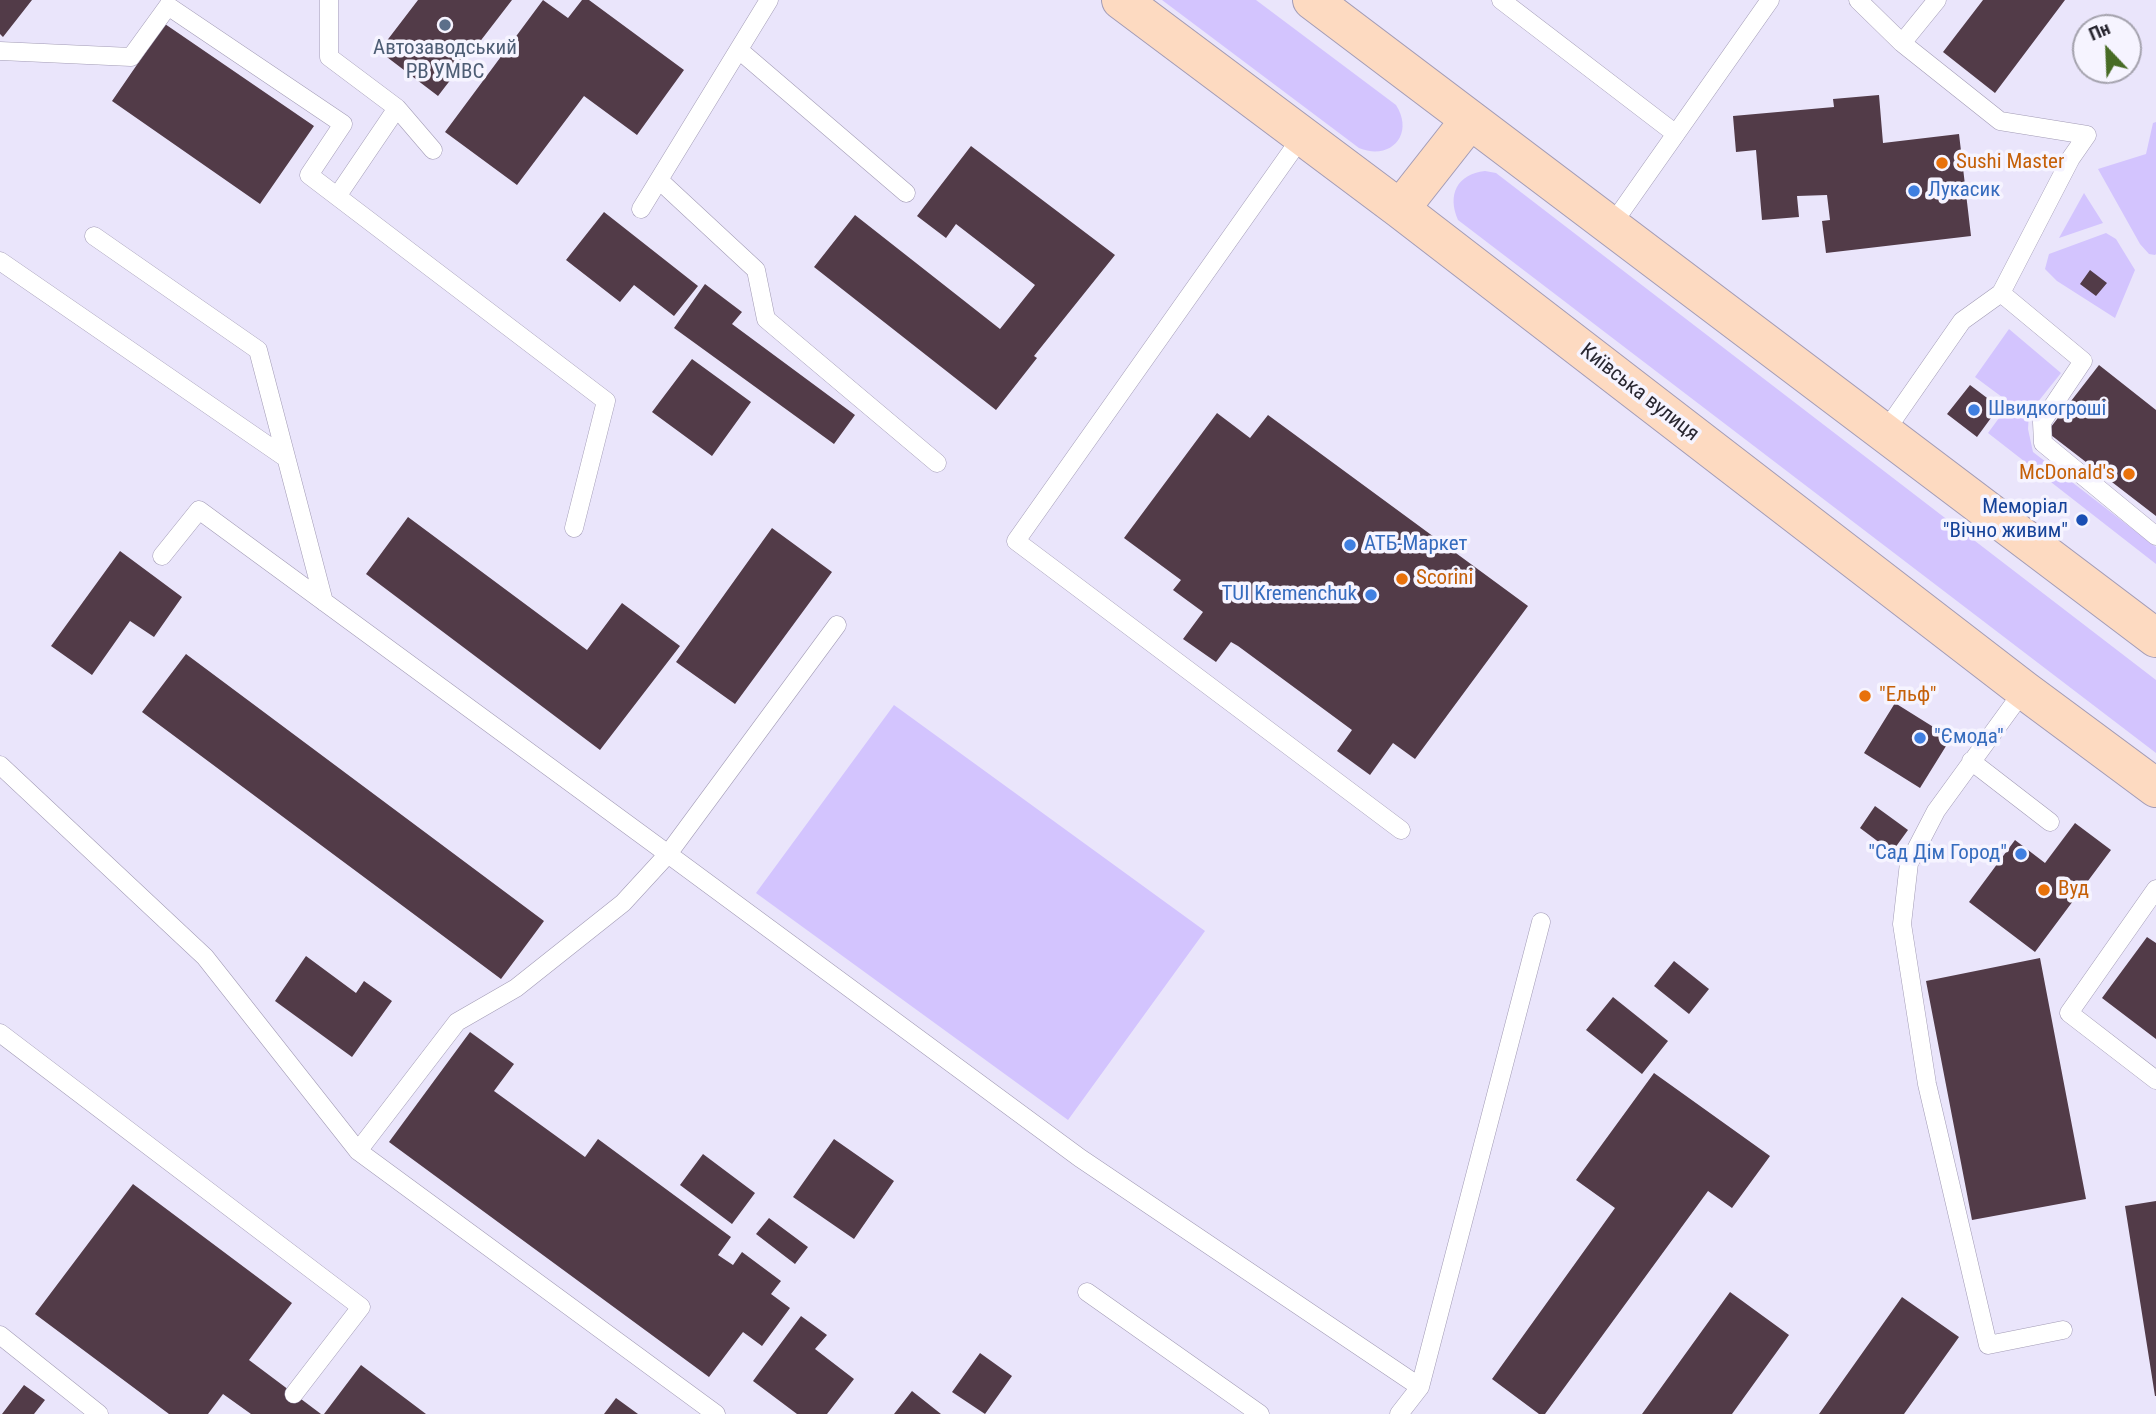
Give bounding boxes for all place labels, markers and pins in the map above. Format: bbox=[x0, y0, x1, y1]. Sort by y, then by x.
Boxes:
marker: Автозаводський РВ УМВС bbox=[437, 17, 453, 33]
place label: Автозаводський РВ УМВС bbox=[373, 36, 517, 86]
place label: Sushi Master bbox=[1956, 150, 2064, 176]
marker: Sushi Master bbox=[1934, 155, 1950, 171]
place label: Лукасик bbox=[1928, 178, 2000, 204]
marker: Лукасик bbox=[1906, 183, 1922, 199]
place label: Швидкогроші bbox=[1988, 397, 2106, 423]
marker: Швидкогроші bbox=[1966, 402, 1982, 418]
place label: McDonald's bbox=[2019, 461, 2115, 487]
marker: McDonald's bbox=[2121, 466, 2137, 482]
place label: Меморіал "Вічно живим" bbox=[1943, 495, 2068, 545]
marker: Меморіал "Вічно живим" bbox=[2074, 512, 2090, 528]
place label: АТБ-Маркет bbox=[1364, 532, 1467, 558]
marker: АТБ-Маркет bbox=[1342, 537, 1358, 553]
place label: Scorini bbox=[1416, 566, 1473, 592]
marker: Scorini bbox=[1394, 571, 1410, 587]
place label: TUI Kremenchuk bbox=[1221, 582, 1357, 608]
marker: TUI Kremenchuk bbox=[1363, 587, 1379, 603]
place label: "Ельф" bbox=[1879, 683, 1937, 709]
marker: "Ельф" bbox=[1857, 688, 1873, 704]
place label: "Ємода" bbox=[1934, 725, 2004, 751]
marker: "Ємода" bbox=[1912, 730, 1928, 746]
place label: "Сад Дім Город" bbox=[1868, 841, 2007, 867]
marker: "Сад Дім Город" bbox=[2013, 846, 2029, 862]
place label: Вуд bbox=[2058, 877, 2089, 903]
marker: Вуд bbox=[2036, 882, 2052, 898]

